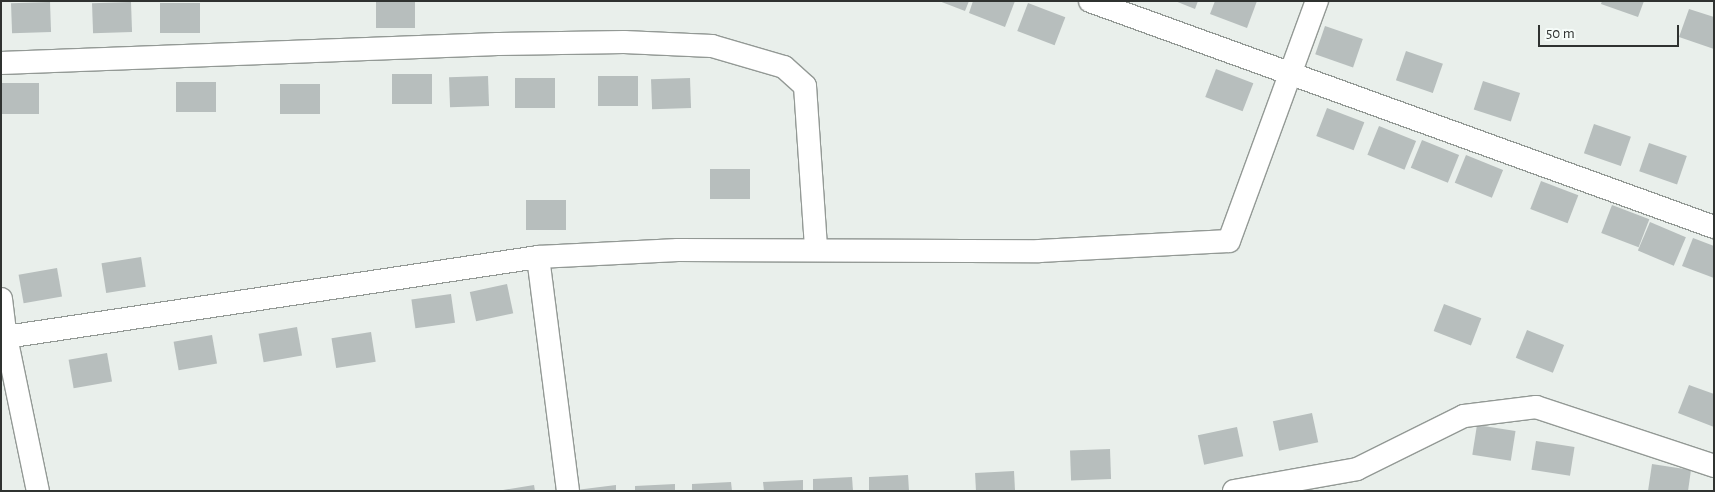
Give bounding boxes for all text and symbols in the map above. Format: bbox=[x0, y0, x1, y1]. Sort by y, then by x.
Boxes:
scale bar bbox=[1540, 15, 1681, 47]
text: 50 m bbox=[1546, 26, 1575, 41]

